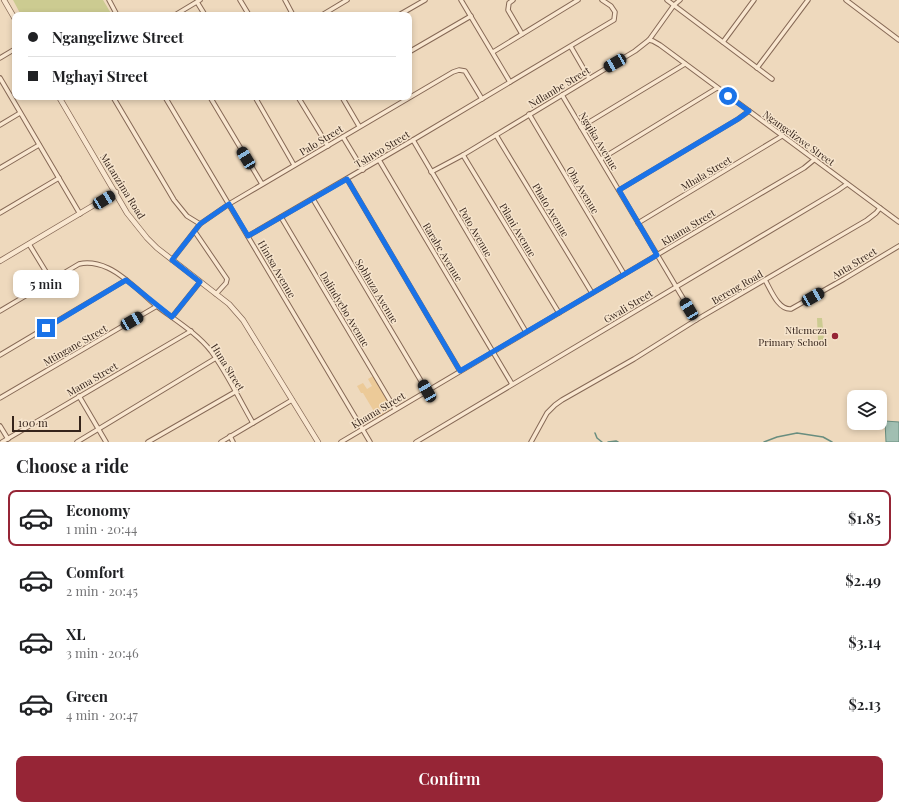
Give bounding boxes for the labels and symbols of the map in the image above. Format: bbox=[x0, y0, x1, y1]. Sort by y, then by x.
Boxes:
car bbox=[602, 52, 628, 74]
street label: Ndlambe Street bbox=[526, 63, 593, 111]
route start bbox=[719, 87, 737, 105]
street label: Ngangelizwe Street bbox=[760, 107, 838, 169]
street label: Ngqika Avenue bbox=[576, 109, 622, 173]
street label: Palo Street bbox=[297, 121, 346, 158]
street label: Tshiwo Street bbox=[352, 127, 412, 171]
car bbox=[235, 145, 257, 171]
street label: Matanzima Road bbox=[97, 151, 149, 222]
street label: Mhala Street bbox=[678, 152, 734, 194]
street label: Oba Avenue bbox=[563, 164, 603, 216]
street label: Phato Avenue bbox=[529, 180, 573, 240]
car bbox=[91, 189, 117, 211]
street label: Pilani Avenue bbox=[496, 200, 540, 260]
street label: Poto Avenue bbox=[456, 205, 496, 259]
street label: Khama Street bbox=[658, 205, 718, 249]
street label: Rarabe Avenue bbox=[420, 220, 466, 284]
street label: Hintsa Avenue bbox=[255, 238, 299, 300]
street label: Anta Street bbox=[828, 244, 879, 282]
street label: Sobhuza Avenue bbox=[352, 256, 402, 326]
street label: Bereng Road bbox=[709, 267, 765, 307]
street label: Dalindyebo Avenue bbox=[317, 269, 373, 349]
callout: 5 min bbox=[13, 270, 79, 298]
street label: Gwali Street bbox=[601, 286, 655, 326]
car bbox=[800, 286, 826, 308]
car bbox=[678, 296, 700, 322]
car bbox=[119, 310, 145, 332]
route end bbox=[37, 319, 55, 337]
street label: Mtingane Street bbox=[41, 321, 110, 369]
place label: Ntlemeza Primary School bbox=[758, 323, 827, 349]
marker: Ntlemeza Primary School bbox=[830, 331, 840, 341]
street label: Huna Street bbox=[208, 341, 248, 394]
street label: Mama Street bbox=[64, 359, 120, 399]
car bbox=[416, 378, 438, 404]
street label: Khama Street bbox=[348, 388, 408, 432]
scale bar bbox=[12, 414, 81, 433]

